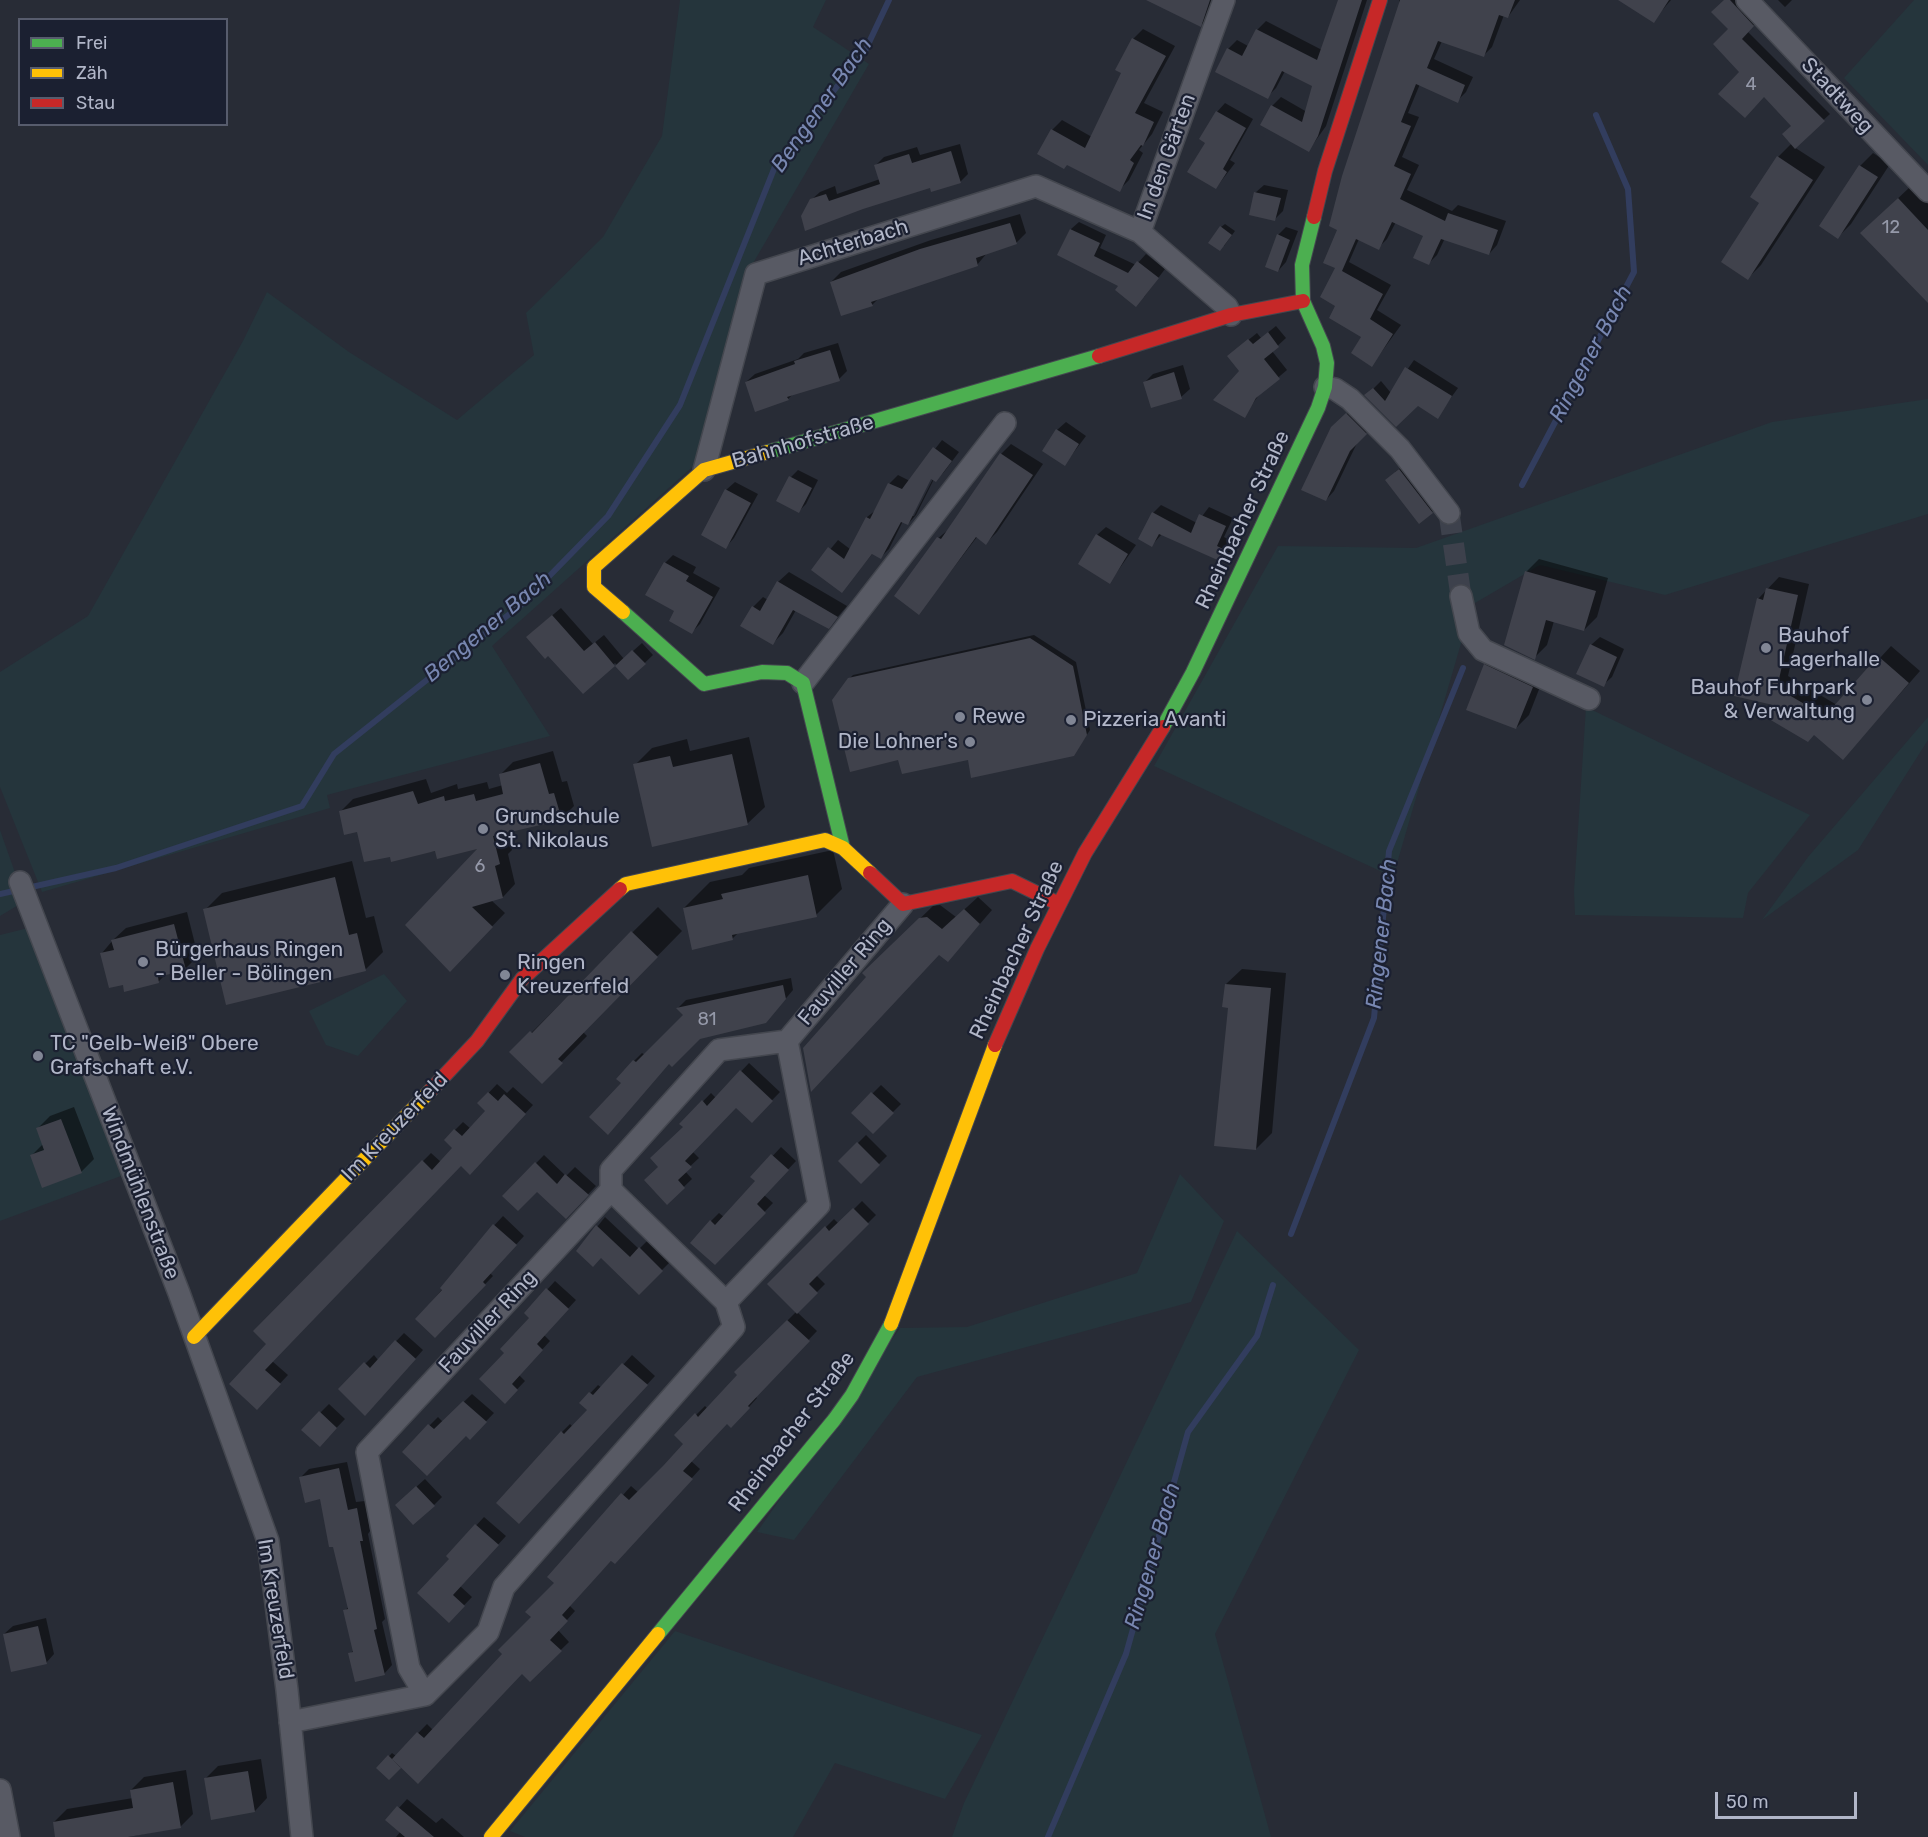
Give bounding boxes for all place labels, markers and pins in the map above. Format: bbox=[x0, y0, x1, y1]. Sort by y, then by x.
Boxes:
place label: Bauhof Lagerhalle bbox=[1778, 623, 1880, 673]
marker: Bauhof Lagerhalle bbox=[1759, 641, 1773, 655]
place label: Bauhof Fuhrpark & Verwaltung bbox=[1690, 675, 1855, 725]
marker: Bauhof Fuhrpark & Verwaltung bbox=[1860, 693, 1874, 707]
place label: Rewe bbox=[972, 704, 1025, 730]
place label: Pizzeria Avanti bbox=[1083, 707, 1226, 733]
marker: Rewe bbox=[953, 710, 967, 724]
marker: Pizzeria Avanti bbox=[1064, 713, 1078, 727]
place label: Die Lohner's bbox=[838, 729, 958, 755]
marker: Die Lohner's bbox=[963, 735, 977, 749]
place label: Grundschule St. Nikolaus bbox=[495, 804, 620, 854]
marker: Grundschule St. Nikolaus bbox=[476, 822, 490, 836]
place label: Bürgerhaus Ringen - Beller - Bölingen bbox=[155, 937, 343, 987]
place label: Ringen Kreuzerfeld bbox=[517, 950, 629, 1000]
marker: Bürgerhaus Ringen - Beller - Bölingen bbox=[136, 955, 150, 969]
marker: Ringen Kreuzerfeld bbox=[498, 968, 512, 982]
place label: TC "Gelb-Weiß" Obere Grafschaft e.V. bbox=[50, 1031, 259, 1081]
marker: TC "Gelb-Weiß" Obere Grafschaft e.V. bbox=[31, 1049, 45, 1063]

